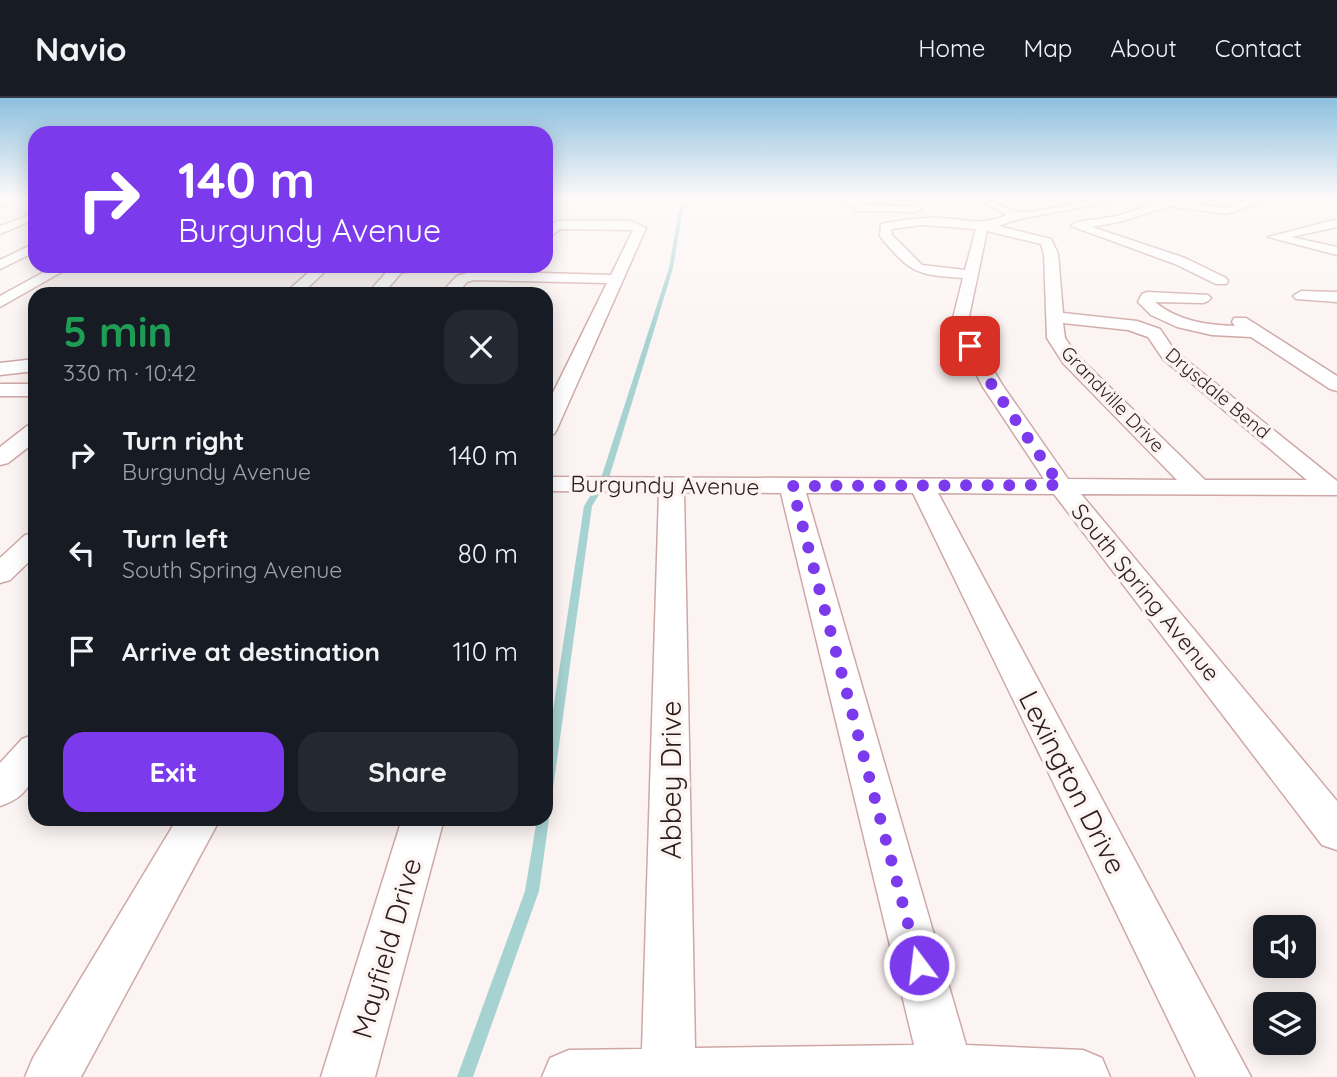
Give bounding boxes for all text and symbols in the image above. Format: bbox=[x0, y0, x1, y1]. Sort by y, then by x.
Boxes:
text: Navio bbox=[35, 28, 127, 69]
text: Home bbox=[918, 33, 985, 63]
text: Map bbox=[1023, 33, 1072, 63]
text: About bbox=[1110, 33, 1177, 63]
text: Contact bbox=[1215, 33, 1302, 63]
text: 140 m bbox=[178, 149, 315, 210]
icon: right bbox=[63, 154, 154, 245]
text: Burgundy Avenue bbox=[178, 210, 441, 250]
text: 5 min bbox=[63, 305, 173, 358]
button: close bbox=[444, 310, 518, 384]
pin bbox=[940, 316, 1000, 376]
icon: arrive bbox=[951, 327, 989, 365]
street label: Grandville Drive bbox=[1056, 341, 1170, 457]
street label: Drysdale Bend bbox=[1161, 342, 1275, 444]
text: 330 m · 10:42 bbox=[63, 358, 196, 387]
text: Turn right bbox=[122, 424, 244, 457]
icon: right bbox=[63, 436, 101, 474]
text: 140 m bbox=[449, 439, 518, 472]
text: Burgundy Avenue bbox=[122, 457, 311, 486]
street label: Burgundy Avenue bbox=[570, 469, 760, 501]
street label: South Spring Avenue bbox=[1065, 497, 1227, 687]
text: Turn left bbox=[122, 522, 229, 555]
icon: left bbox=[63, 534, 101, 572]
text: 80 m bbox=[458, 537, 518, 570]
text: South Spring Avenue bbox=[122, 555, 342, 584]
icon: arrive bbox=[63, 632, 101, 670]
text: Arrive at destination bbox=[122, 635, 380, 668]
text: 110 m bbox=[452, 635, 518, 668]
street label: Lexington Drive bbox=[1012, 684, 1134, 880]
street label: Abbey Drive bbox=[653, 701, 688, 859]
button: Exit bbox=[63, 732, 284, 812]
button: Share bbox=[298, 732, 518, 812]
street label: Mayfield Drive bbox=[344, 854, 428, 1042]
map controls bbox=[1253, 915, 1316, 1055]
button: sound bbox=[1253, 915, 1316, 978]
position arrow bbox=[882, 928, 956, 1002]
button: layers bbox=[1253, 992, 1316, 1055]

